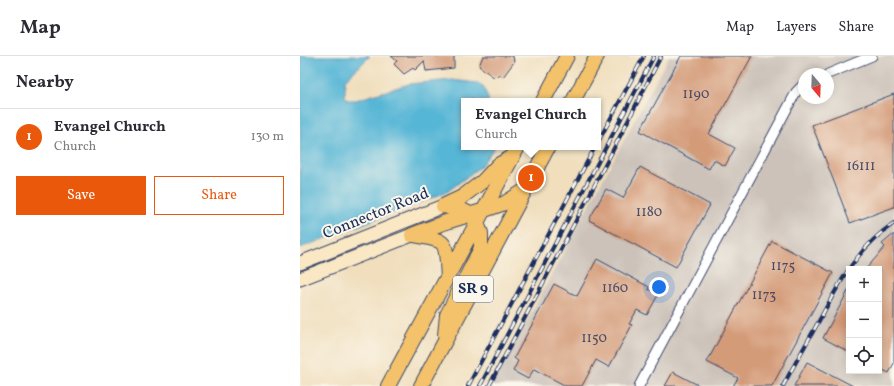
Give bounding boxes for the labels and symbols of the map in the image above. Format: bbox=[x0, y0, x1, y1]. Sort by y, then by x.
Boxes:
north arrow bbox=[798, 68, 834, 104]
house number: 1190 bbox=[683, 85, 709, 104]
house number: 16111 bbox=[847, 157, 875, 176]
pin: 1 bbox=[518, 163, 544, 193]
street label: Connector Road bbox=[320, 183, 432, 245]
house number: 1180 bbox=[636, 203, 662, 222]
house number: 1175 bbox=[771, 257, 795, 276]
road number: SR 9 bbox=[453, 276, 493, 302]
your location bbox=[649, 277, 669, 297]
house number: 1160 bbox=[602, 279, 628, 298]
house number: 1173 bbox=[752, 286, 776, 305]
house number: 1150 bbox=[581, 329, 607, 348]

